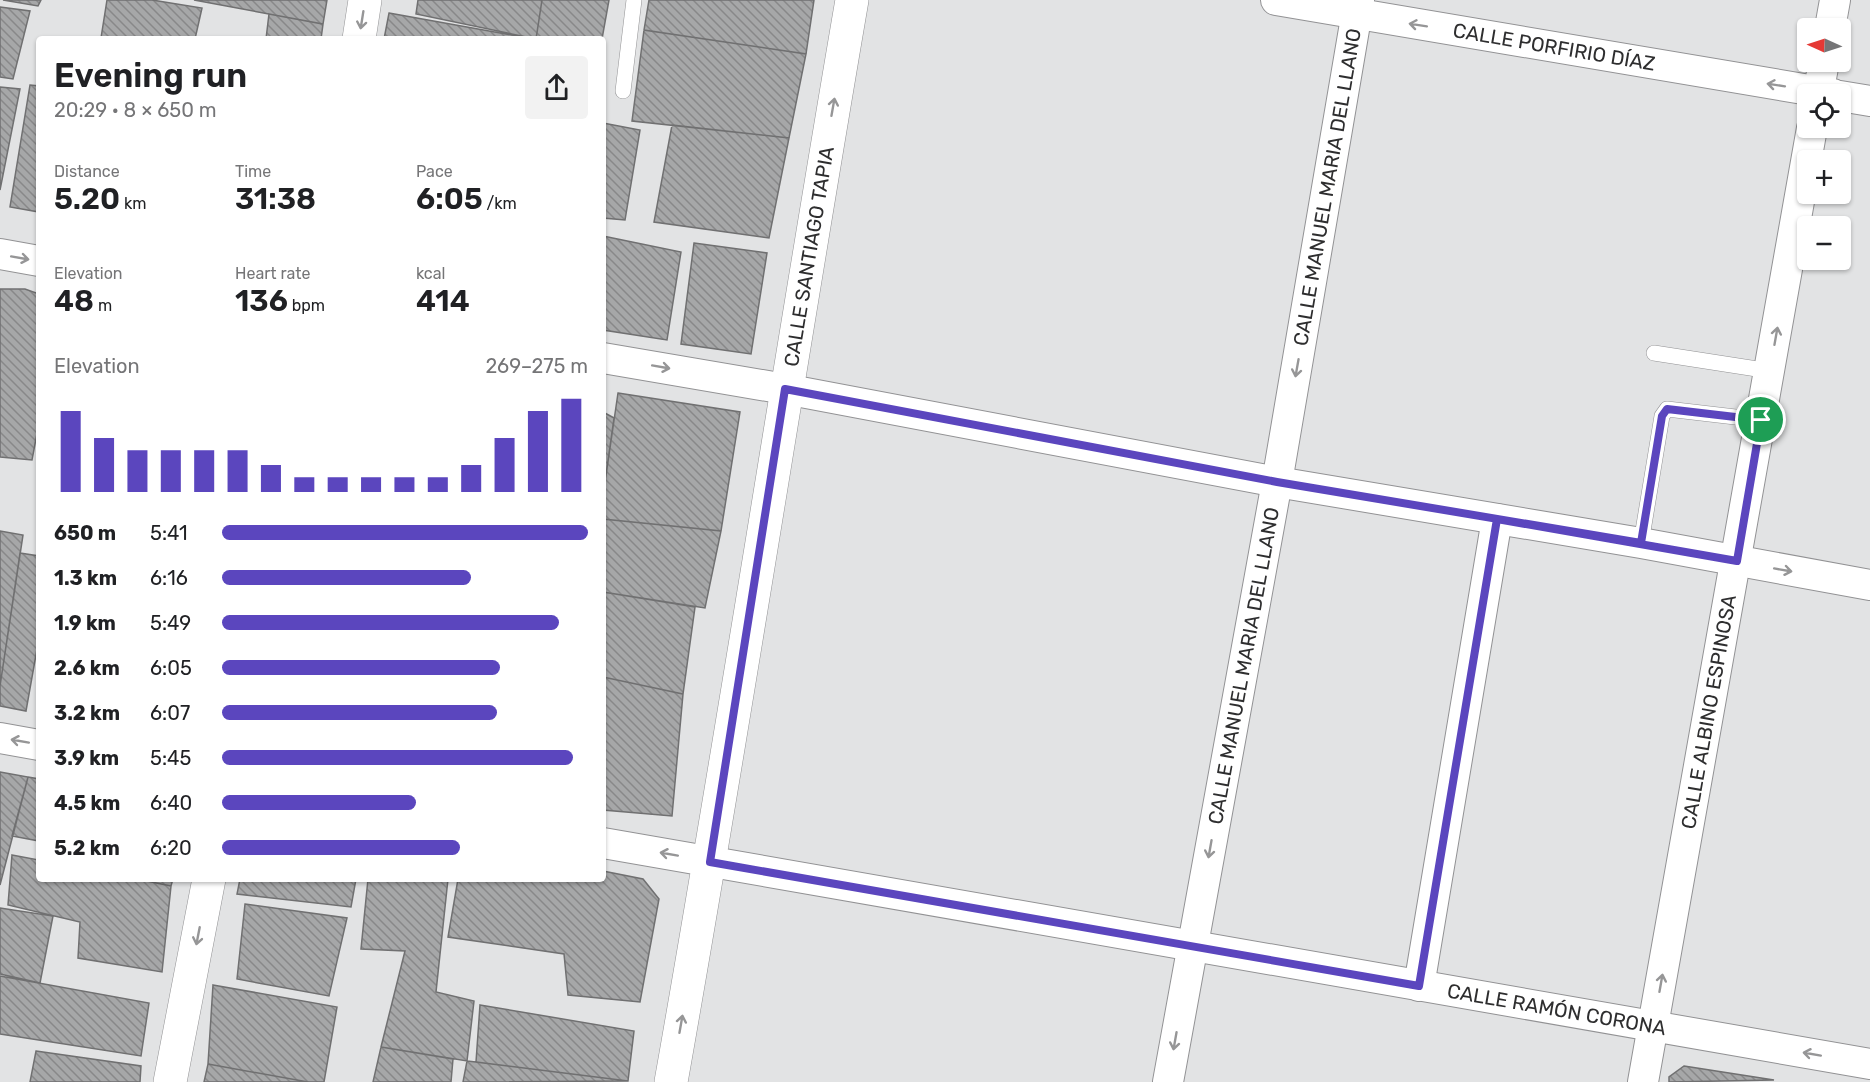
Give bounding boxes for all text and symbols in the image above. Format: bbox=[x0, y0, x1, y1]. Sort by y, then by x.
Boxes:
one-way arrow bbox=[356, 9, 367, 29]
street label: CALLE PORFIRIO DÍAZ bbox=[1451, 18, 1657, 76]
north arrow bbox=[1797, 18, 1851, 72]
map controls bbox=[1797, 18, 1851, 270]
one-way arrow bbox=[1408, 20, 1428, 31]
street label: CALLE MANUEL MARIA DEL LLANO bbox=[1288, 26, 1366, 348]
text: Evening run bbox=[54, 56, 247, 95]
button: share bbox=[525, 56, 588, 119]
one-way arrow bbox=[1766, 79, 1786, 90]
button: locate bbox=[1797, 84, 1851, 138]
text: 20:29 · 8 × 650 m bbox=[54, 98, 217, 122]
one-way arrow bbox=[828, 98, 839, 117]
street label: CALLE SANTIAGO TAPIA bbox=[779, 145, 839, 368]
button: + bbox=[1797, 150, 1851, 204]
text: Distance bbox=[54, 162, 120, 181]
text: Time bbox=[235, 162, 271, 181]
text: Pace bbox=[416, 162, 453, 181]
text: 5.20 bbox=[54, 181, 120, 217]
text: 31:38 bbox=[235, 181, 316, 217]
text: 6:05 bbox=[416, 181, 483, 217]
text: km bbox=[120, 194, 147, 213]
text: /km bbox=[483, 194, 517, 213]
button: − bbox=[1797, 216, 1851, 270]
one-way arrow bbox=[9, 252, 29, 263]
text: Elevation bbox=[54, 264, 123, 283]
text: Heart rate bbox=[235, 264, 310, 283]
text: kcal bbox=[416, 264, 445, 283]
text: 48 bbox=[54, 283, 94, 319]
text: 136 bbox=[235, 283, 288, 319]
text: 414 bbox=[416, 283, 470, 319]
text: m bbox=[94, 296, 112, 315]
text: bpm bbox=[288, 296, 325, 315]
one-way arrow bbox=[1771, 327, 1782, 347]
text: Elevation bbox=[54, 354, 140, 378]
text: 269–275 m bbox=[485, 354, 588, 378]
one-way arrow bbox=[1291, 358, 1302, 378]
one-way arrow bbox=[650, 362, 670, 373]
pin bbox=[1735, 394, 1786, 445]
icon: arrive bbox=[1744, 403, 1777, 436]
street label: CALLE MANUEL MARIA DEL LLANO bbox=[1203, 505, 1284, 826]
text: 650 m bbox=[54, 521, 116, 545]
text: 5:41 bbox=[150, 521, 188, 545]
one-way arrow bbox=[1772, 564, 1792, 575]
text: 1.3 km bbox=[54, 566, 117, 590]
text: 6:16 bbox=[150, 566, 188, 590]
street label: CALLE ALBINO ESPINOSA bbox=[1676, 593, 1741, 831]
text: 1.9 km bbox=[54, 611, 116, 635]
text: 5:49 bbox=[150, 611, 191, 635]
text: 2.6 km bbox=[54, 656, 120, 680]
text: 6:05 bbox=[150, 656, 192, 680]
text: 3.2 km bbox=[54, 701, 120, 725]
text: 6:07 bbox=[150, 701, 190, 725]
one-way arrow bbox=[10, 736, 30, 747]
text: 3.9 km bbox=[54, 746, 119, 770]
text: 5:45 bbox=[150, 746, 191, 770]
text: 4.5 km bbox=[54, 791, 120, 815]
text: 6:40 bbox=[150, 791, 192, 815]
text: 5.2 km bbox=[54, 836, 120, 860]
text: 6:20 bbox=[150, 836, 192, 860]
one-way arrow bbox=[1204, 839, 1215, 859]
one-way arrow bbox=[659, 849, 679, 860]
one-way arrow bbox=[192, 926, 203, 946]
one-way arrow bbox=[1656, 974, 1667, 993]
street label: CALLE RAMÓN CORONA bbox=[1445, 978, 1668, 1040]
one-way arrow bbox=[676, 1015, 687, 1035]
one-way arrow bbox=[1169, 1031, 1180, 1051]
one-way arrow bbox=[1803, 1048, 1823, 1059]

